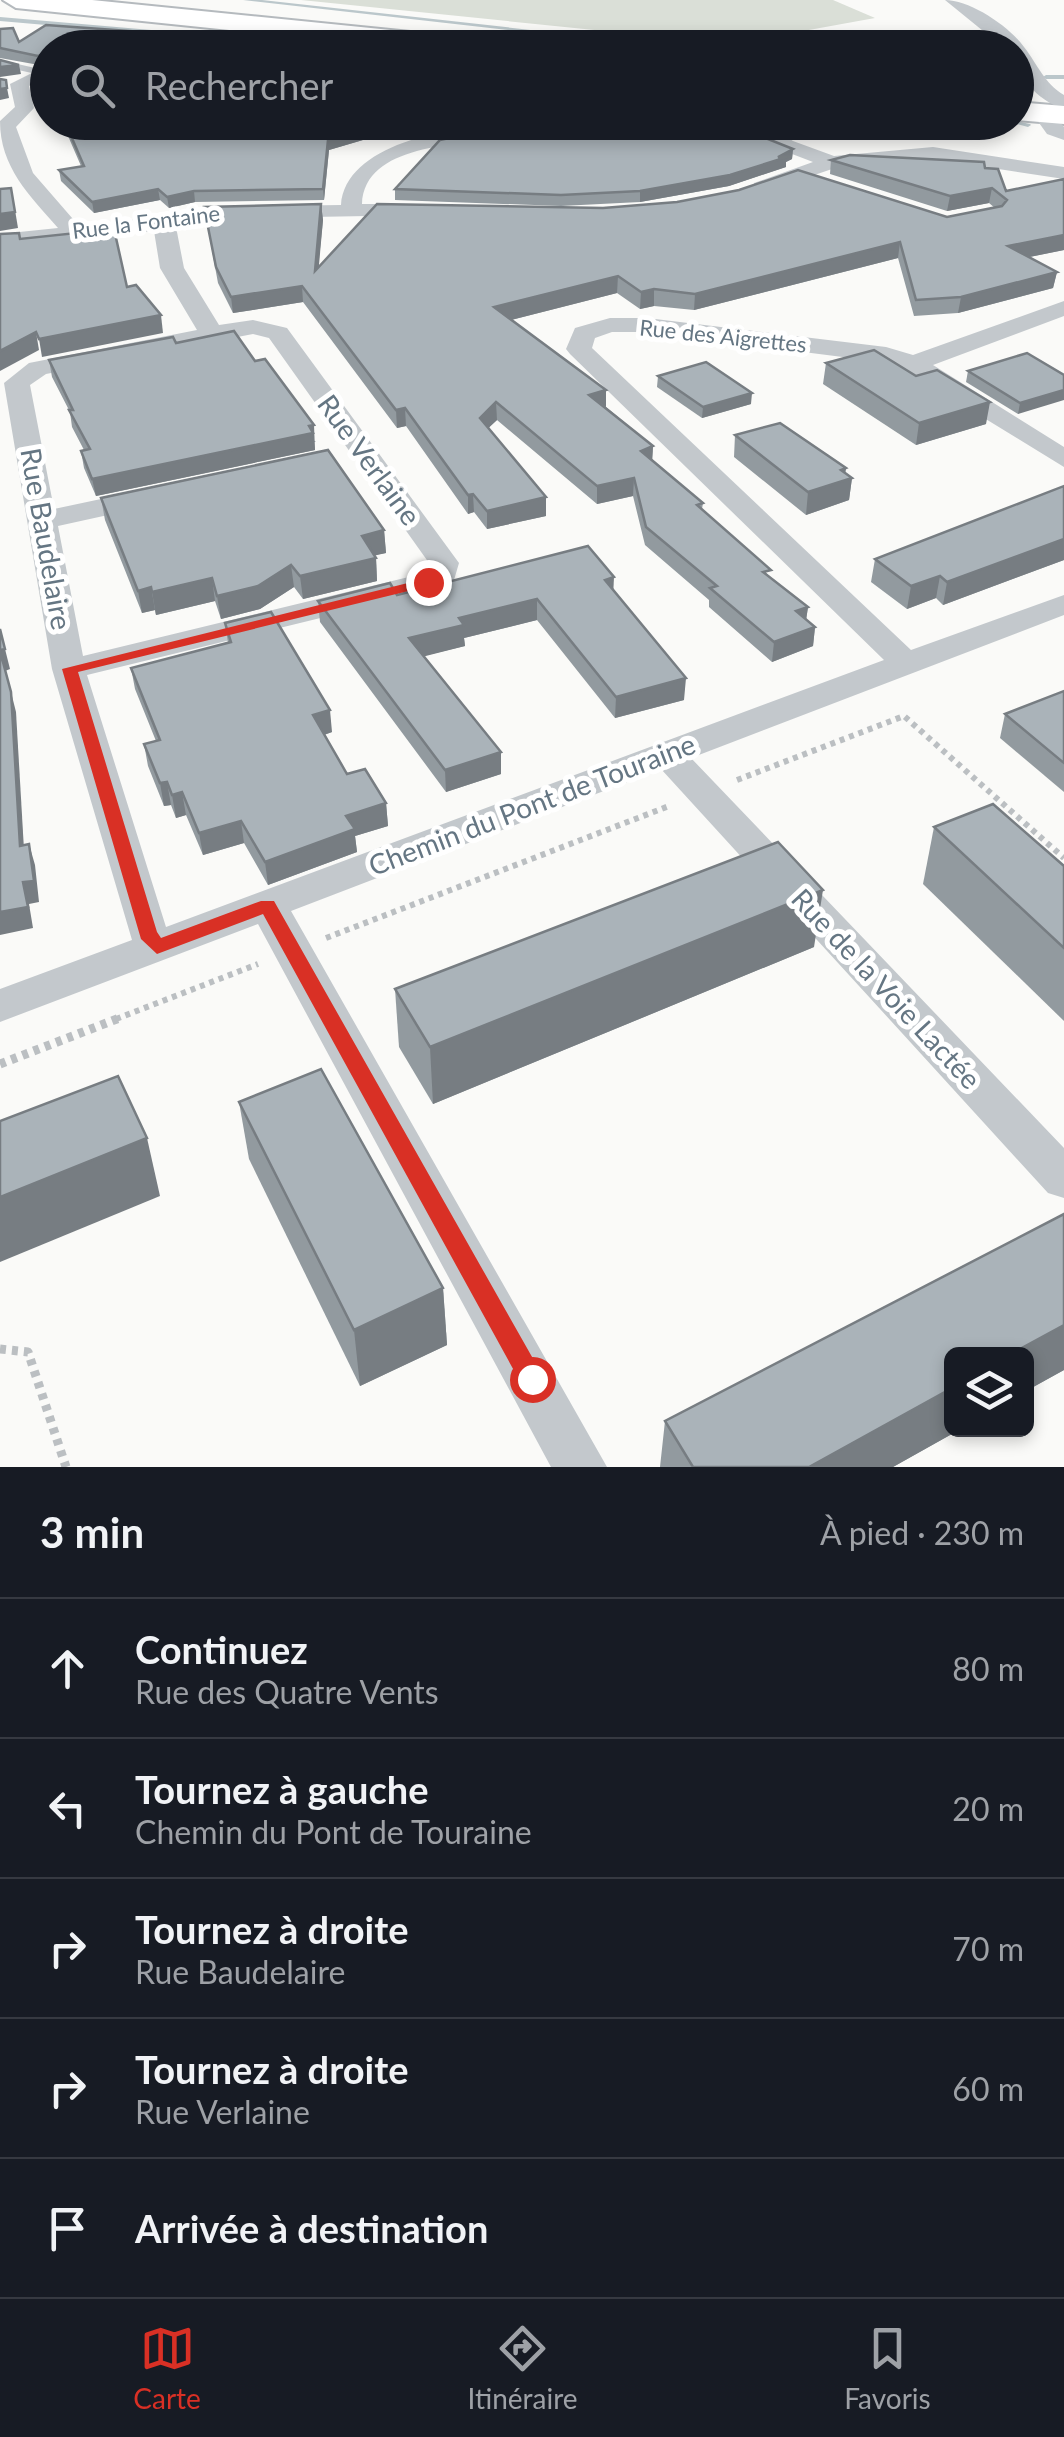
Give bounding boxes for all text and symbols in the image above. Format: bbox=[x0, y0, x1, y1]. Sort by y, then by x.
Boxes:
search box bbox=[30, 30, 1034, 140]
icon: search bbox=[65, 58, 120, 113]
text: Rechercher bbox=[145, 62, 333, 108]
street label: Rue la Fontaine bbox=[71, 199, 221, 244]
street label: Rue des Aigrettes bbox=[638, 313, 808, 358]
street label: Rue Verlaine bbox=[311, 388, 429, 531]
street label: Rue Baudelaire bbox=[14, 445, 80, 632]
route end bbox=[406, 560, 452, 606]
street label: Chemin du Pont de Touraine bbox=[364, 726, 700, 882]
street label: Rue de la Voie Lactée bbox=[785, 881, 988, 1096]
map controls bbox=[944, 1347, 1034, 1437]
button: layers bbox=[944, 1347, 1034, 1437]
route start bbox=[510, 1357, 556, 1403]
text: 3 min bbox=[40, 1507, 144, 1557]
text: À pied · 230 m bbox=[820, 1513, 1024, 1552]
text: Continuez bbox=[135, 1626, 308, 1672]
icon: ahead bbox=[40, 1641, 95, 1696]
text: 80 m bbox=[952, 1649, 1024, 1688]
text: Rue des Quatre Vents bbox=[135, 1672, 439, 1711]
text: Tournez à gauche bbox=[135, 1766, 428, 1812]
icon: left bbox=[40, 1781, 95, 1836]
text: 20 m bbox=[952, 1789, 1024, 1828]
text: Chemin du Pont de Touraine bbox=[135, 1812, 532, 1851]
text: Tournez à droite bbox=[135, 1906, 409, 1952]
icon: right bbox=[40, 1921, 95, 1976]
text: 70 m bbox=[952, 1929, 1024, 1968]
text: Rue Baudelaire bbox=[135, 1952, 345, 1991]
text: Tournez à droite bbox=[135, 2046, 409, 2092]
icon: right bbox=[40, 2061, 95, 2116]
text: 60 m bbox=[952, 2069, 1024, 2108]
text: Rue Verlaine bbox=[135, 2092, 310, 2131]
icon: arrive bbox=[40, 2201, 95, 2256]
text: Arrivée à destination bbox=[135, 2205, 488, 2251]
tab: Carte bbox=[133, 2321, 201, 2415]
tab: Itinéraire bbox=[468, 2321, 578, 2415]
tab: Favoris bbox=[844, 2321, 931, 2415]

